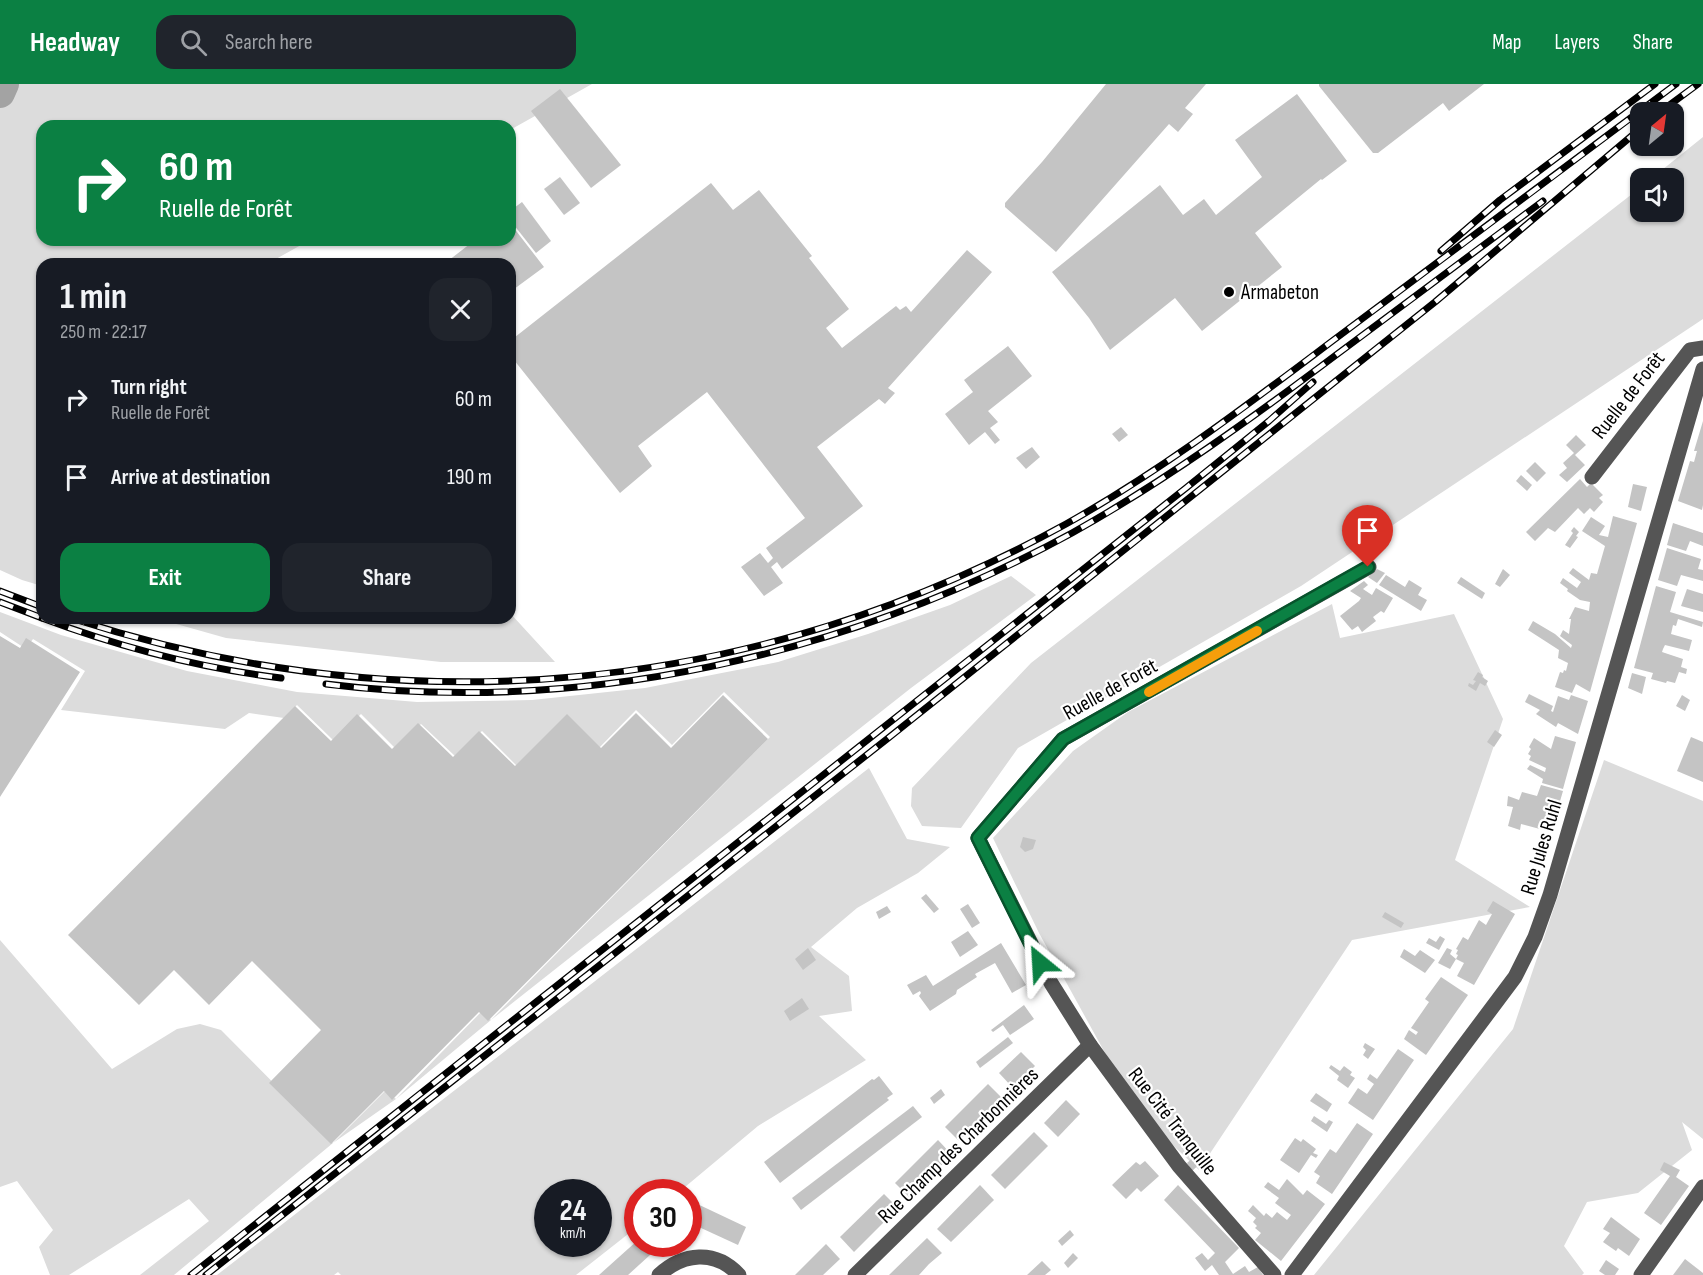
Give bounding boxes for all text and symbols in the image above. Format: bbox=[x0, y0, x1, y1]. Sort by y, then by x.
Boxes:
search box bbox=[156, 15, 576, 69]
text: Headway bbox=[30, 26, 120, 59]
icon: search bbox=[177, 26, 210, 59]
text: Search here bbox=[225, 29, 312, 56]
text: Map bbox=[1492, 30, 1521, 55]
text: Layers bbox=[1554, 30, 1600, 55]
text: Share bbox=[1633, 30, 1673, 55]
north arrow bbox=[1630, 102, 1684, 156]
map controls bbox=[1630, 102, 1684, 222]
text: 60 m bbox=[159, 142, 233, 193]
icon: right bbox=[60, 144, 138, 222]
button: sound bbox=[1630, 168, 1684, 222]
text: Ruelle de Forêt bbox=[159, 193, 293, 225]
text: 1 min bbox=[60, 276, 127, 319]
button: close bbox=[429, 278, 492, 341]
place label: Armabeton bbox=[1240, 280, 1319, 305]
marker: Armabeton bbox=[1222, 285, 1236, 299]
text: 250 m · 22:17 bbox=[60, 320, 147, 344]
street label: Ruelle de Forêt bbox=[1587, 347, 1670, 444]
text: Turn right bbox=[111, 374, 187, 401]
icon: right bbox=[60, 383, 93, 416]
text: 60 m bbox=[455, 386, 492, 413]
text: Ruelle de Forêt bbox=[111, 401, 210, 425]
icon: arrive bbox=[60, 461, 93, 494]
text: Arrive at destination bbox=[111, 464, 270, 491]
text: 190 m bbox=[447, 464, 492, 491]
pin bbox=[1342, 505, 1393, 567]
icon: arrive bbox=[1351, 514, 1384, 547]
button: Exit bbox=[60, 543, 270, 612]
button: Share bbox=[282, 543, 492, 612]
street label: Ruelle de Forêt bbox=[1059, 653, 1162, 726]
street label: Rue Jules Ruhl bbox=[1515, 797, 1568, 898]
position arrow bbox=[1008, 931, 1072, 995]
street label: Rue Champ des Charbonnières bbox=[873, 1062, 1044, 1229]
street label: Rue Cité Tranquille bbox=[1123, 1062, 1222, 1180]
speed limit sign: 30 bbox=[624, 1179, 702, 1257]
text: 24 bbox=[560, 1193, 586, 1229]
text: km/h bbox=[560, 1224, 586, 1243]

